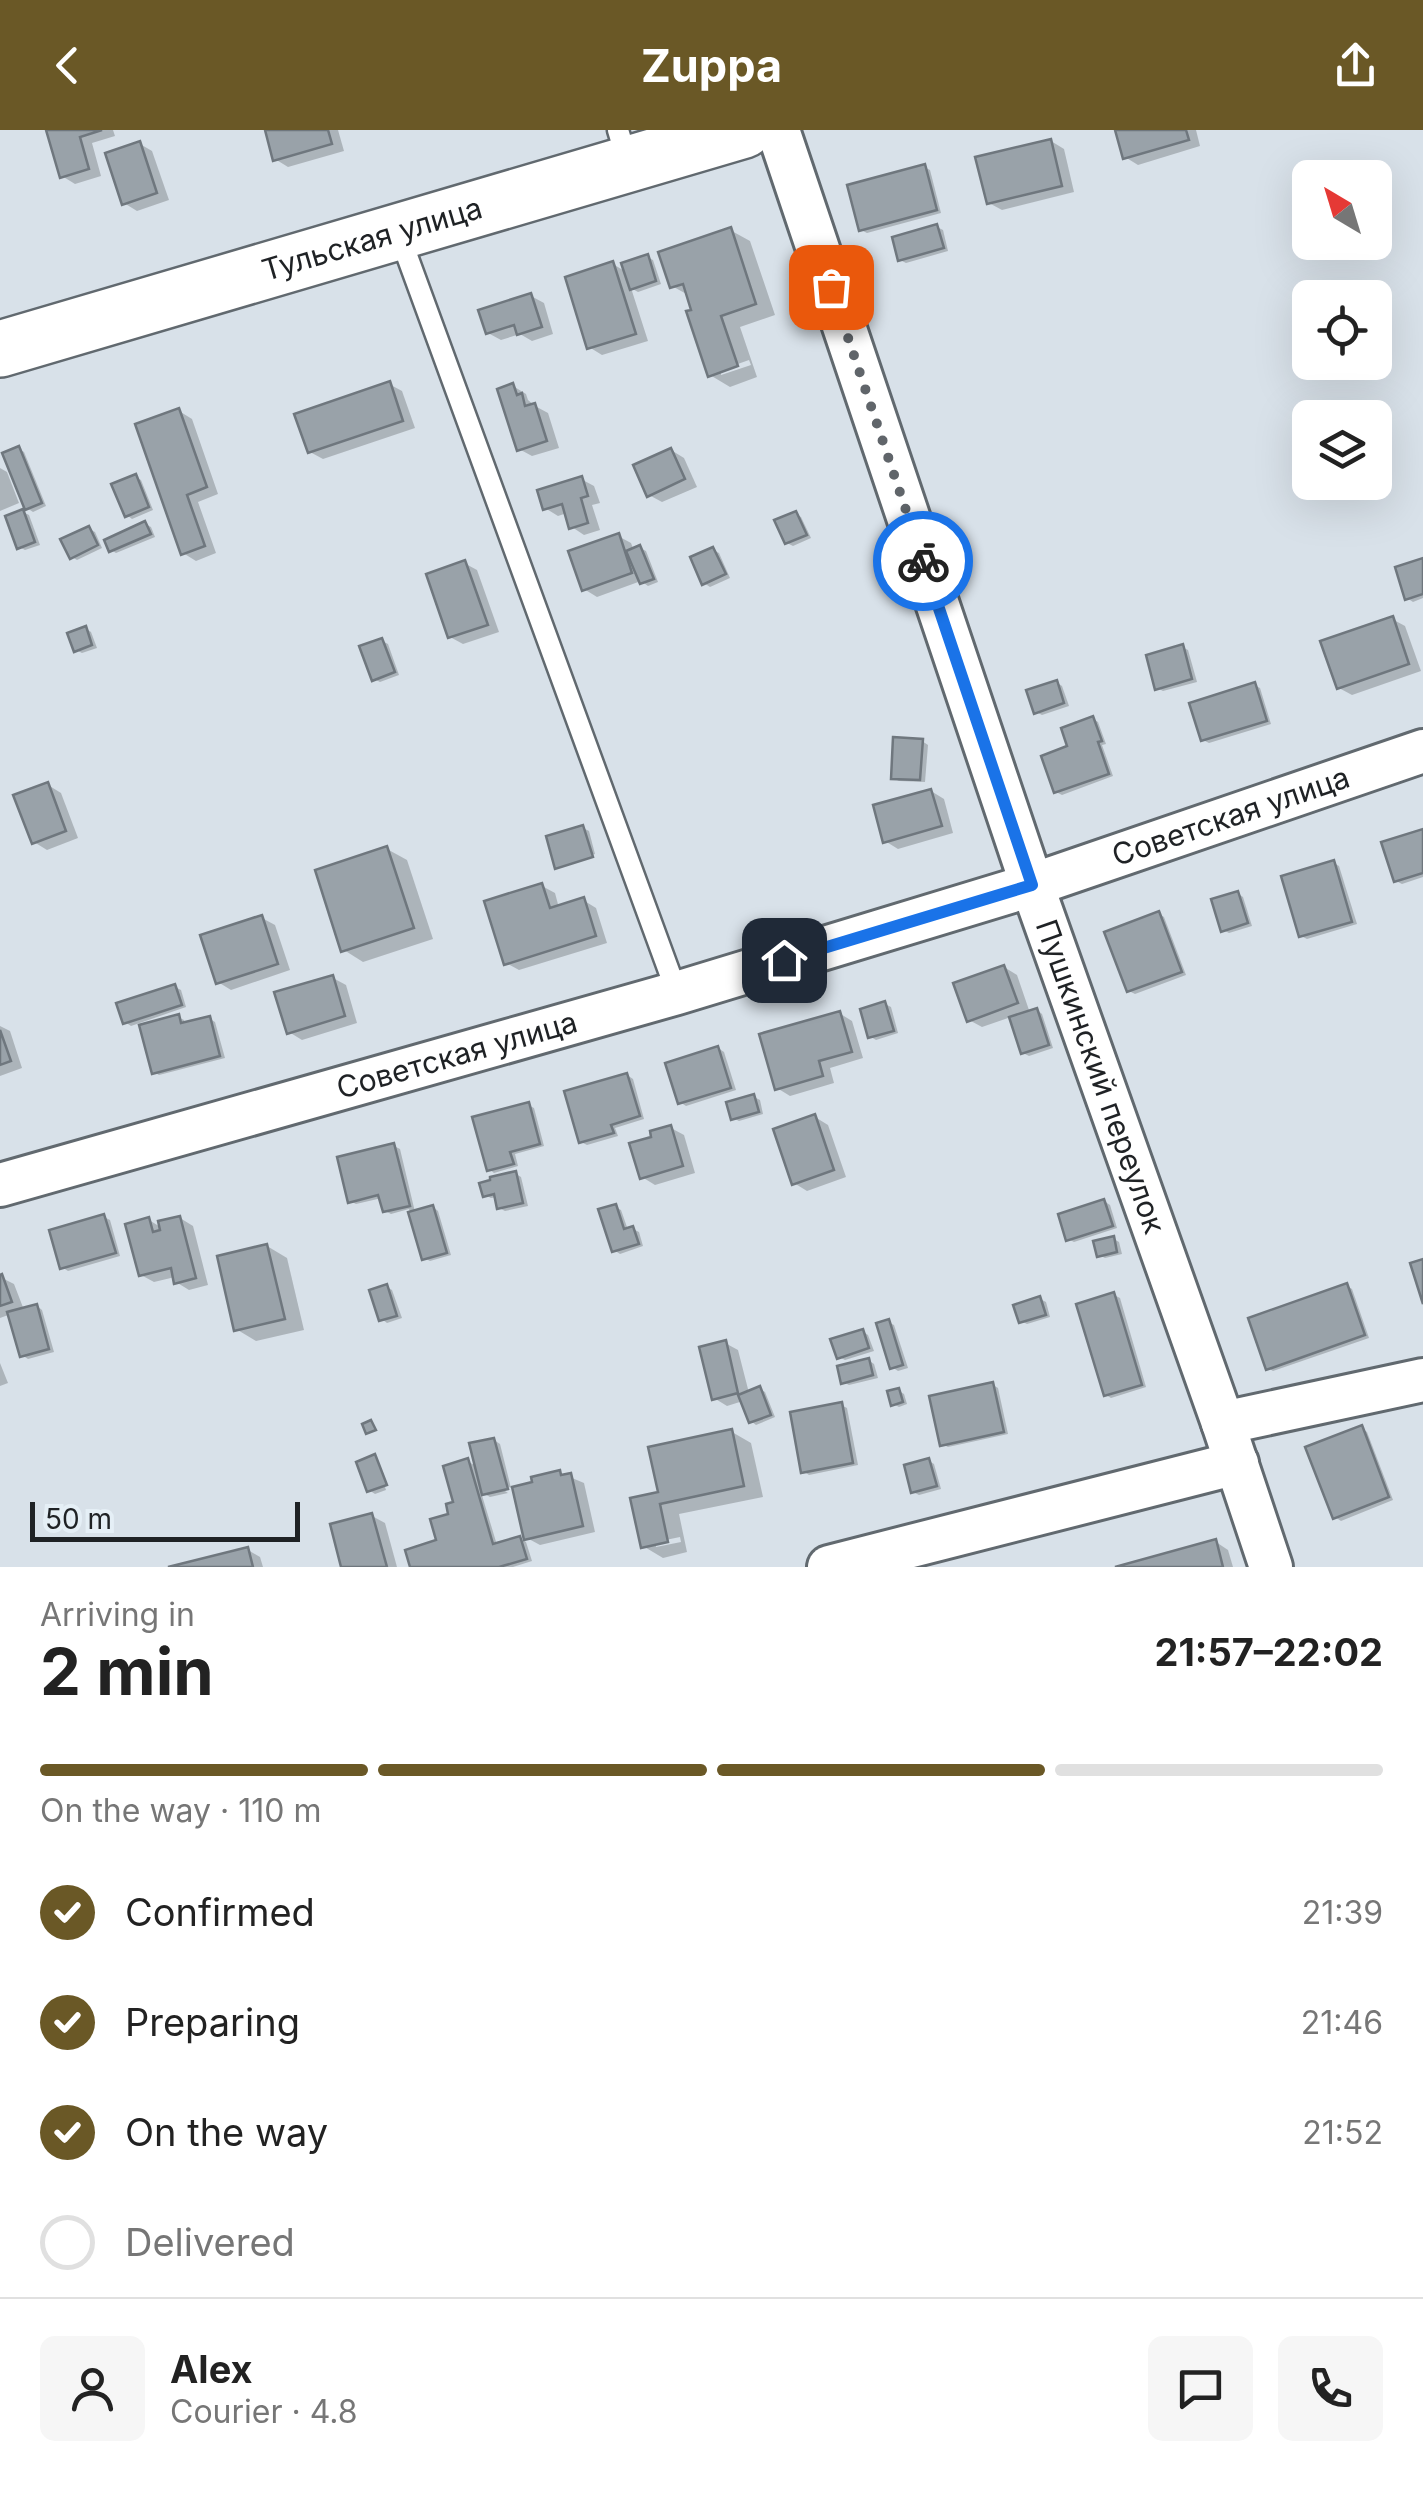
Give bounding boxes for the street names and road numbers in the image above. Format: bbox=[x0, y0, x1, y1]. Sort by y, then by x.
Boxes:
street label: Тульская улица bbox=[258, 189, 486, 288]
street label: Советская улица bbox=[1107, 759, 1354, 873]
street label: Пушкинский переулок bbox=[1029, 915, 1173, 1238]
street label: Советская улица bbox=[332, 1003, 581, 1106]

